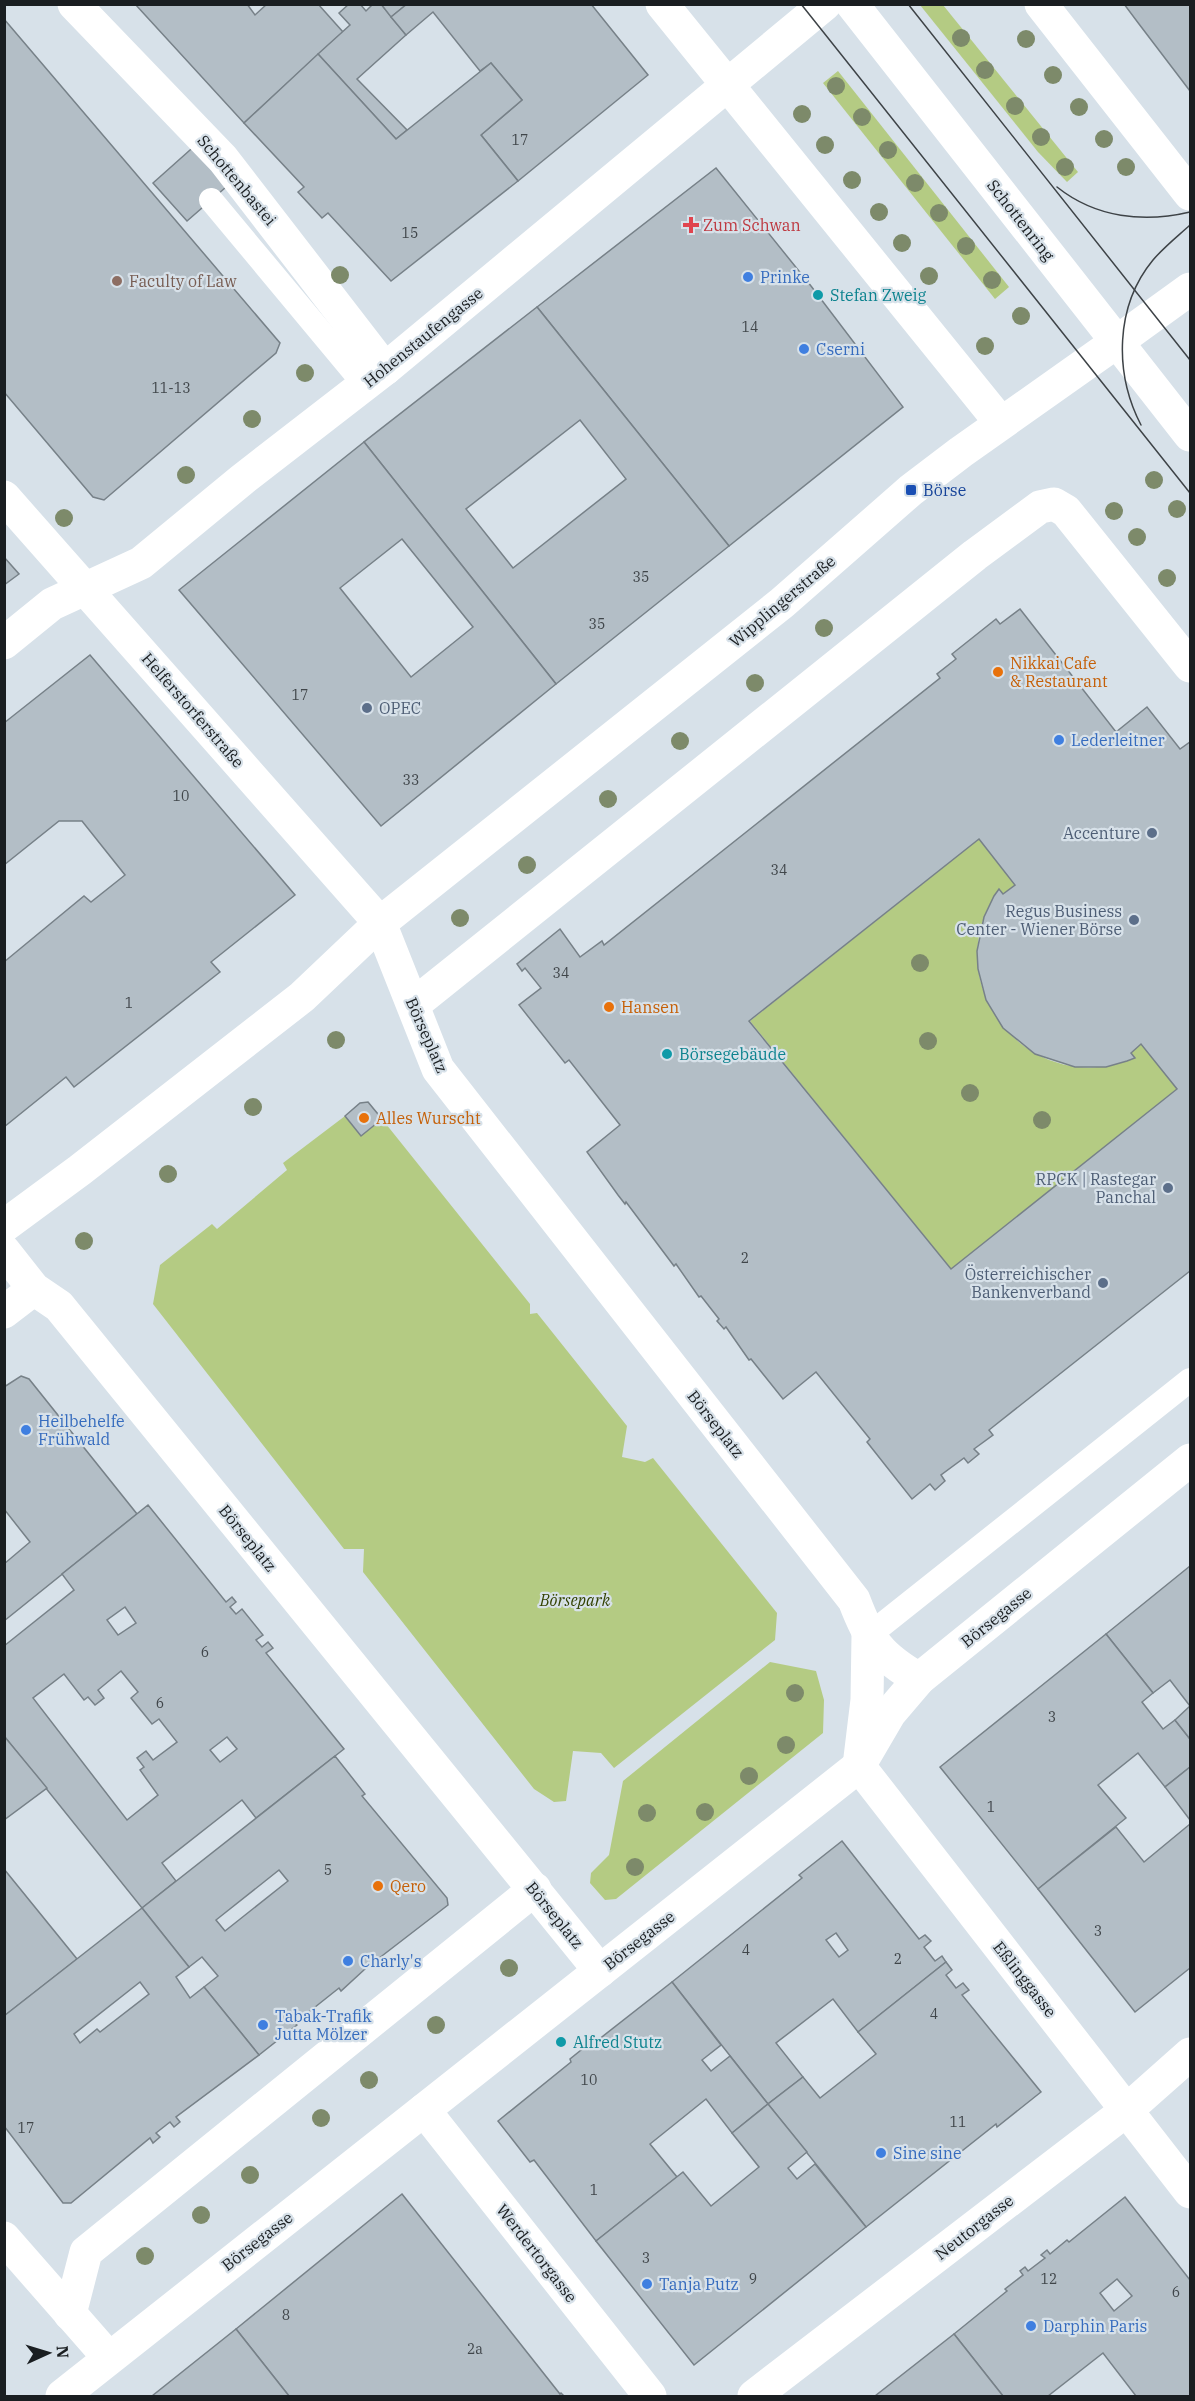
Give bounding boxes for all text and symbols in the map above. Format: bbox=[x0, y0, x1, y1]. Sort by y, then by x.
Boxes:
street label: Schottenbastei bbox=[193, 131, 281, 229]
house number: 17 bbox=[512, 131, 528, 149]
street label: Schottenring bbox=[983, 175, 1059, 265]
place label: Zum Schwan bbox=[703, 215, 801, 235]
marker: Zum Schwan bbox=[684, 218, 698, 232]
house number: 15 bbox=[402, 224, 418, 242]
place label: Prinke bbox=[760, 267, 810, 287]
marker: Prinke bbox=[741, 270, 755, 284]
place label: Faculty of Law bbox=[129, 271, 237, 291]
marker: Faculty of Law bbox=[110, 274, 124, 288]
street label: Hohenstaufengasse bbox=[359, 283, 487, 391]
place label: Stefan Zweig bbox=[830, 285, 927, 305]
marker: Stefan Zweig bbox=[811, 288, 825, 302]
house number: 14 bbox=[742, 318, 758, 336]
place label: Cserni bbox=[816, 339, 865, 359]
marker: Cserni bbox=[797, 342, 811, 356]
house number: 11-13 bbox=[151, 379, 191, 397]
place label: Börse bbox=[923, 480, 966, 500]
marker: Börse bbox=[904, 483, 918, 497]
street label: Wipplingerstraße bbox=[725, 551, 839, 651]
house number: 35 bbox=[633, 568, 649, 586]
house number: 35 bbox=[589, 615, 605, 633]
street label: Helferstorferstraße bbox=[138, 648, 248, 772]
place label: Nikkai Cafe & Restaurant bbox=[1010, 653, 1108, 691]
marker: Nikkai Cafe & Restaurant bbox=[991, 665, 1005, 679]
house number: 17 bbox=[292, 686, 308, 704]
place label: OPEC bbox=[379, 698, 421, 718]
marker: OPEC bbox=[360, 701, 374, 715]
place label: Lederleitner bbox=[1071, 730, 1165, 750]
marker: Lederleitner bbox=[1052, 733, 1066, 747]
house number: 33 bbox=[403, 771, 419, 789]
house number: 10 bbox=[173, 787, 189, 805]
place label: Accenture bbox=[1063, 823, 1140, 843]
marker: Accenture bbox=[1145, 826, 1159, 840]
house number: 34 bbox=[771, 861, 787, 879]
place label: Regus Business Center - Wiener Börse bbox=[956, 901, 1122, 939]
marker: Regus Business Center - Wiener Börse bbox=[1127, 913, 1141, 927]
house number: 34 bbox=[553, 964, 569, 982]
house number: 1 bbox=[125, 994, 133, 1012]
street label: Börseplatz bbox=[402, 994, 452, 1076]
place label: Hansen bbox=[621, 997, 679, 1017]
marker: Hansen bbox=[602, 1000, 616, 1014]
place label: Börsegebäude bbox=[679, 1044, 786, 1064]
marker: Börsegebäude bbox=[660, 1047, 674, 1061]
place label: Alles Wurscht bbox=[376, 1108, 481, 1128]
marker: Alles Wurscht bbox=[357, 1111, 371, 1125]
place label: RPCK | Rastegar Panchal bbox=[1035, 1169, 1156, 1207]
marker: RPCK | Rastegar Panchal bbox=[1161, 1181, 1175, 1195]
house number: 2 bbox=[741, 1249, 749, 1267]
place label: Österreichischer Bankenverband bbox=[965, 1264, 1091, 1302]
marker: Österreichischer Bankenverband bbox=[1096, 1276, 1110, 1290]
street label: Börseplatz bbox=[683, 1386, 749, 1462]
place label: Heilbehelfe Frühwald bbox=[38, 1411, 125, 1449]
marker: Heilbehelfe Frühwald bbox=[19, 1423, 33, 1437]
street label: Börseplatz bbox=[215, 1501, 281, 1575]
street label: Börsegasse bbox=[957, 1583, 1035, 1651]
park label: Börsepark bbox=[539, 1590, 611, 1610]
house number: 6 bbox=[201, 1643, 209, 1661]
house number: 6 bbox=[156, 1694, 164, 1712]
house number: 3 bbox=[1048, 1708, 1056, 1726]
house number: 1 bbox=[987, 1798, 995, 1816]
house number: 5 bbox=[324, 1861, 332, 1879]
place label: Qero bbox=[390, 1876, 426, 1896]
street label: Börseplatz bbox=[522, 1878, 588, 1952]
marker: Qero bbox=[371, 1879, 385, 1893]
street label: Börsegasse bbox=[599, 1906, 679, 1974]
house number: 3 bbox=[1094, 1922, 1102, 1940]
street label: Eßlinggasse bbox=[989, 1937, 1061, 2021]
house number: 4 bbox=[742, 1941, 750, 1959]
house number: 2 bbox=[894, 1950, 902, 1968]
place label: Charly's bbox=[360, 1951, 422, 1971]
marker: Charly's bbox=[341, 1954, 355, 1968]
house number: 4 bbox=[930, 2005, 938, 2023]
place label: Tabak-Trafik Jutta Mölzer bbox=[275, 2006, 372, 2044]
marker: Tabak-Trafik Jutta Mölzer bbox=[256, 2018, 270, 2032]
place label: Alfred Stutz bbox=[573, 2032, 662, 2052]
marker: Alfred Stutz bbox=[554, 2035, 568, 2049]
house number: 10 bbox=[581, 2071, 597, 2089]
house number: 11 bbox=[950, 2113, 966, 2131]
house number: 17 bbox=[18, 2119, 34, 2137]
place label: Sine sine bbox=[893, 2143, 962, 2163]
marker: Sine sine bbox=[874, 2146, 888, 2160]
house number: 1 bbox=[590, 2181, 598, 2199]
street label: Neutorgasse bbox=[931, 2190, 1017, 2264]
street label: Werdertorgasse bbox=[492, 2200, 582, 2306]
street label: Börsegasse bbox=[217, 2207, 297, 2275]
house number: 3 bbox=[642, 2249, 650, 2267]
house number: 9 bbox=[749, 2270, 757, 2288]
house number: 12 bbox=[1041, 2270, 1057, 2288]
place label: Tanja Putz bbox=[659, 2274, 739, 2294]
marker: Tanja Putz bbox=[640, 2277, 654, 2291]
house number: 6 bbox=[1172, 2283, 1180, 2301]
house number: 8 bbox=[282, 2306, 290, 2324]
place label: Darphin Paris bbox=[1043, 2316, 1147, 2336]
marker: Darphin Paris bbox=[1024, 2319, 1038, 2333]
north arrow bbox=[18, 2323, 78, 2383]
house number: 2a bbox=[467, 2340, 483, 2358]
text: N bbox=[53, 2345, 73, 2359]

